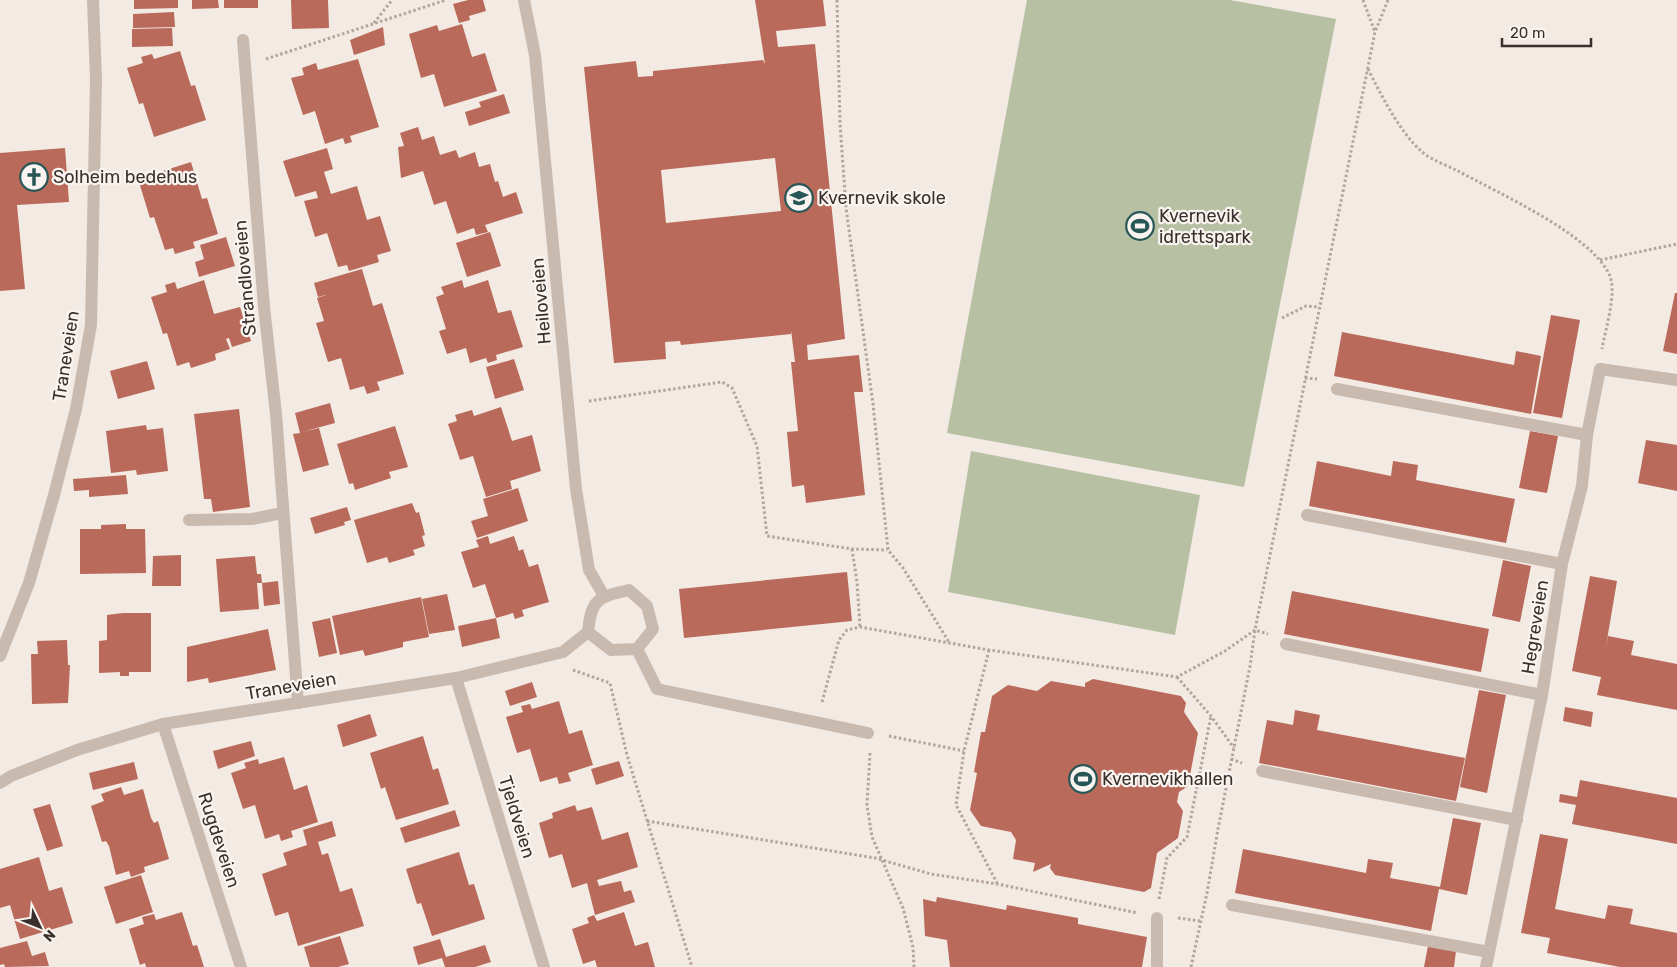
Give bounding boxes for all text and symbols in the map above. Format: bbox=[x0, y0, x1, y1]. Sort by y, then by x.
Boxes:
scale bar bbox=[1502, 15, 1591, 47]
text: 20 m bbox=[1510, 24, 1545, 42]
church icon: Solheim bedehus bbox=[19, 162, 49, 192]
place label: Solheim bedehus bbox=[53, 166, 197, 188]
school or university icon: Kvernevik skole bbox=[784, 183, 814, 213]
place label: Kvernevik skole bbox=[818, 187, 946, 209]
place label: Kvernevik idrettspark bbox=[1159, 205, 1252, 248]
sports icon: Kvernevik idrettspark bbox=[1125, 211, 1155, 241]
street label: Strandloveien bbox=[229, 219, 261, 337]
street label: Heiloveien bbox=[526, 257, 556, 345]
street label: Traneveien bbox=[48, 309, 84, 403]
street label: Hegreveien bbox=[1517, 578, 1553, 676]
street label: Traneveien bbox=[244, 667, 338, 705]
sports icon: Kvernevikhallen bbox=[1068, 764, 1098, 794]
place label: Kvernevikhallen bbox=[1102, 768, 1233, 790]
street label: Tjeldveien bbox=[494, 773, 540, 861]
street label: Rugdeveien bbox=[193, 790, 245, 890]
north arrow bbox=[15, 902, 65, 952]
text: N bbox=[39, 926, 59, 945]

